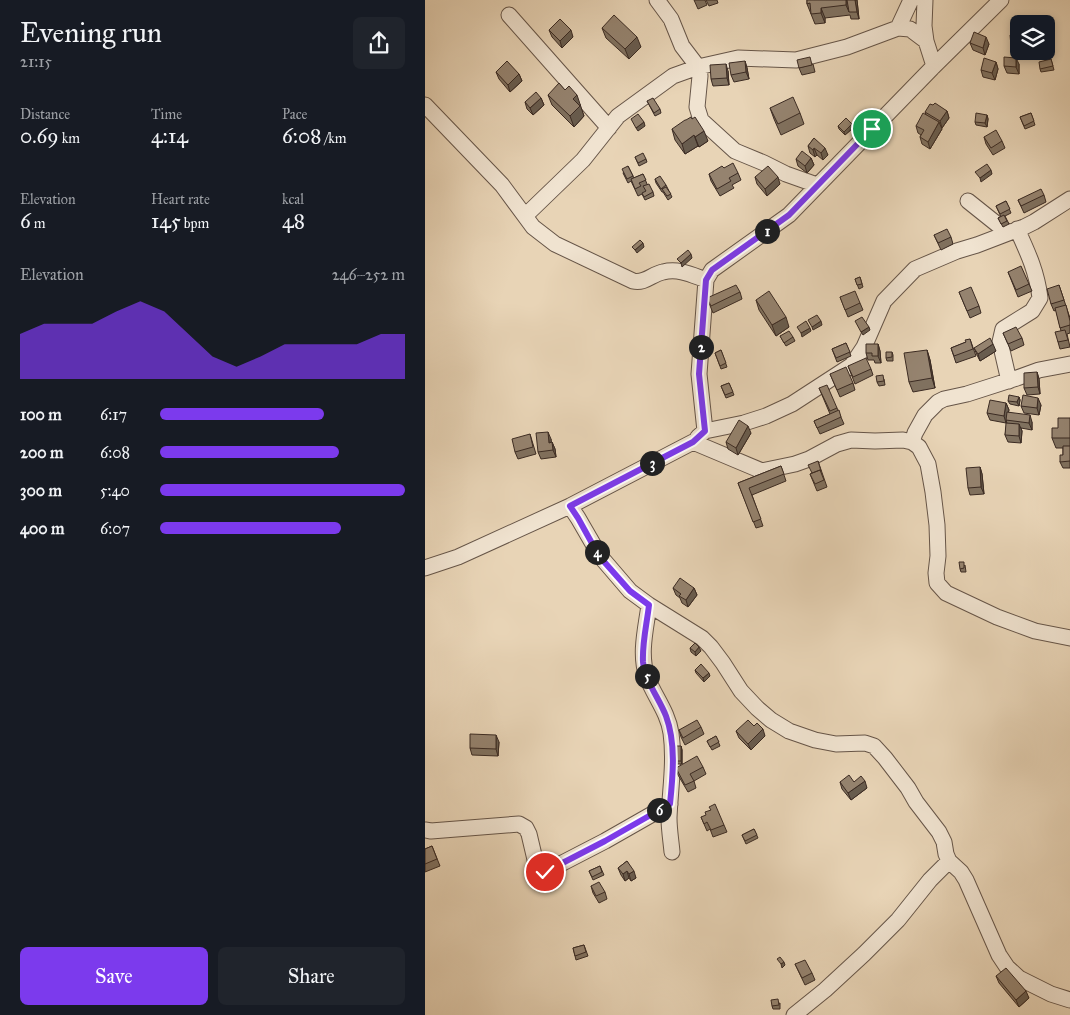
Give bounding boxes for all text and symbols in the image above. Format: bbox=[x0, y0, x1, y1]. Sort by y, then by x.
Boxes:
text: Evening run bbox=[20, 15, 162, 50]
map controls bbox=[1010, 15, 1055, 60]
button: layers bbox=[1010, 15, 1055, 60]
button: share bbox=[353, 17, 405, 69]
text: 21:15 bbox=[20, 52, 52, 71]
text: Distance bbox=[20, 106, 70, 123]
text: Time bbox=[151, 106, 182, 123]
text: Pace bbox=[282, 106, 307, 123]
pin bbox=[851, 108, 893, 150]
icon: arrive bbox=[858, 115, 886, 143]
text: 0.69 bbox=[20, 123, 59, 149]
text: 4:14 bbox=[151, 123, 188, 149]
text: 6:08 bbox=[282, 123, 321, 149]
text: km bbox=[59, 130, 80, 147]
text: /km bbox=[321, 130, 347, 147]
text: Elevation bbox=[20, 191, 76, 208]
text: Heart rate bbox=[151, 191, 210, 208]
text: kcal bbox=[282, 191, 304, 208]
text: 6 bbox=[20, 208, 31, 234]
text: 145 bbox=[151, 208, 181, 234]
text: 48 bbox=[282, 208, 305, 234]
text: m bbox=[31, 215, 46, 232]
text: bpm bbox=[181, 215, 209, 232]
pin: 1 bbox=[755, 218, 779, 244]
text: 1 bbox=[765, 223, 770, 240]
text: Elevation bbox=[20, 265, 84, 284]
text: 246–252 m bbox=[332, 265, 405, 284]
pin: 2 bbox=[689, 334, 713, 360]
text: 2 bbox=[698, 339, 705, 356]
text: 100 m bbox=[20, 405, 62, 424]
text: 6:17 bbox=[100, 405, 127, 424]
text: 200 m bbox=[20, 443, 63, 462]
text: 6:08 bbox=[100, 443, 130, 462]
pin: 3 bbox=[639, 450, 665, 476]
text: 3 bbox=[650, 455, 655, 472]
text: 300 m bbox=[20, 481, 62, 500]
text: 5:40 bbox=[100, 481, 130, 500]
text: 400 m bbox=[20, 519, 64, 538]
text: 6:07 bbox=[100, 519, 130, 538]
pin: 4 bbox=[585, 540, 609, 564]
text: 4 bbox=[594, 544, 601, 561]
pin: 5 bbox=[635, 664, 659, 688]
text: 5 bbox=[644, 668, 651, 685]
pin: 6 bbox=[647, 798, 671, 822]
text: 6 bbox=[656, 802, 663, 819]
pin bbox=[524, 851, 566, 893]
icon: check bbox=[531, 858, 559, 886]
button: Save bbox=[20, 947, 208, 1005]
button: Share bbox=[218, 947, 405, 1005]

